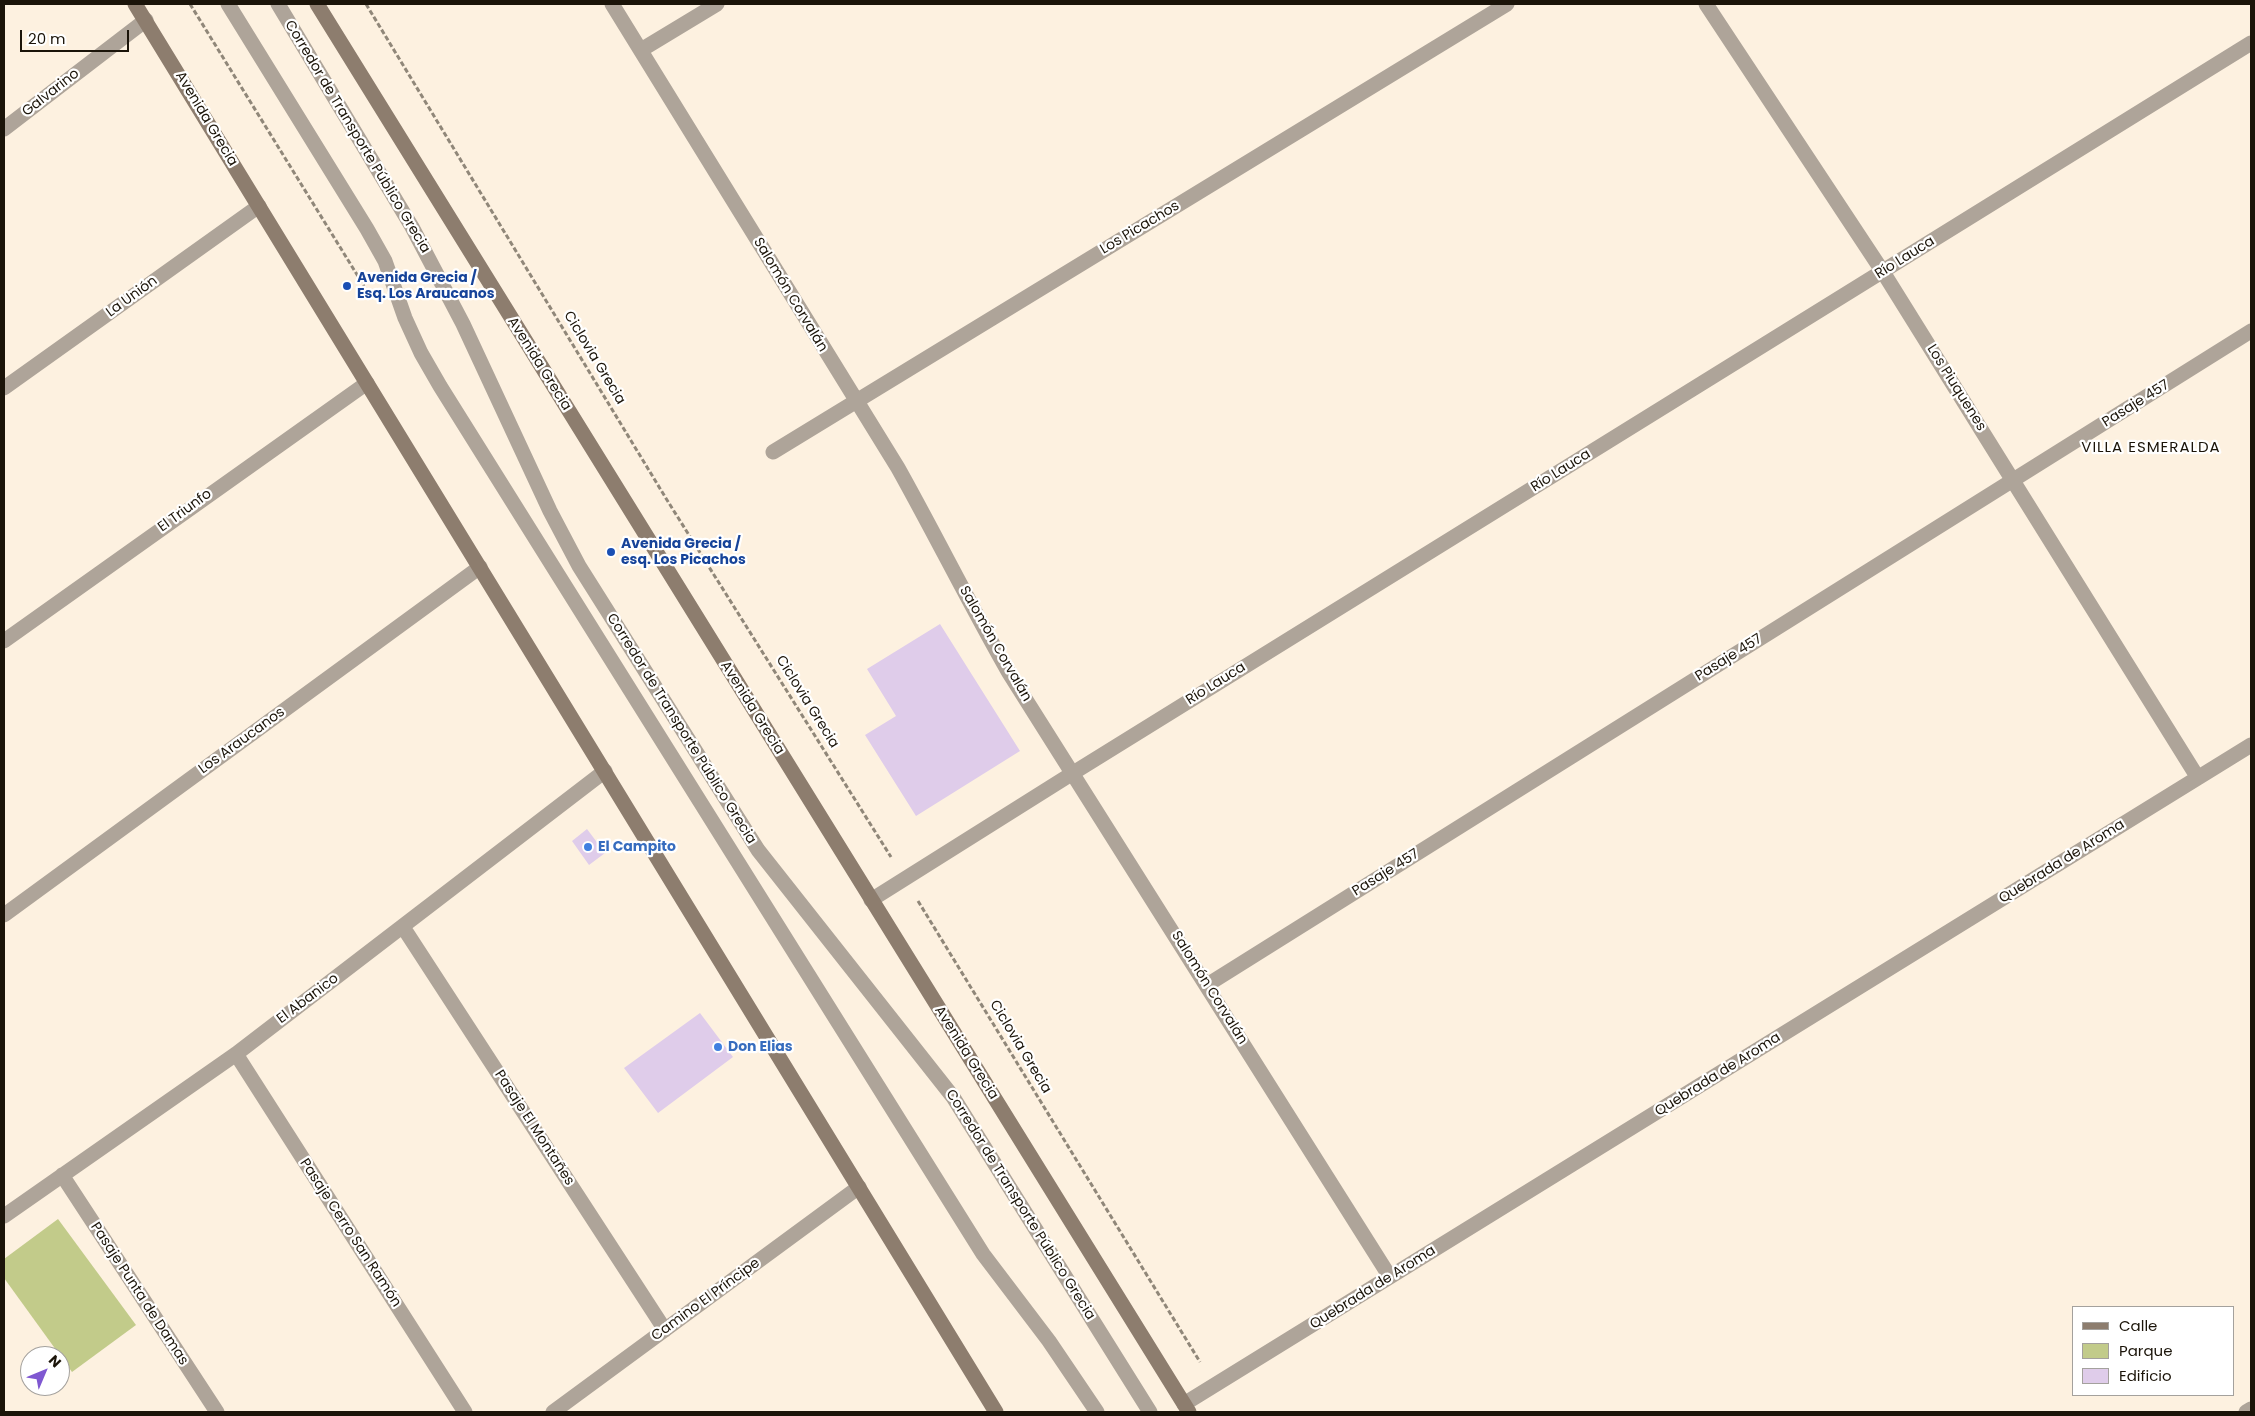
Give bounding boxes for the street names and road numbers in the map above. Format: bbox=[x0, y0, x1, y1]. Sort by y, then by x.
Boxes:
street label: Corredor de Transporte Público Grecia bbox=[281, 18, 433, 256]
street label: Galvarino bbox=[19, 66, 83, 120]
street label: Avenida Grecia bbox=[171, 69, 241, 169]
street label: Los Picachos bbox=[1097, 198, 1183, 258]
street label: Río Lauca bbox=[1872, 233, 1938, 283]
street label: Salomón Corvalán bbox=[749, 235, 831, 355]
street label: La Unión bbox=[103, 273, 161, 321]
street label: Ciclovia Grecia bbox=[560, 308, 628, 408]
street label: Avenida Grecia bbox=[503, 314, 575, 414]
street label: Los Piuquenes bbox=[1923, 342, 1989, 434]
street label: Pasaje 457 bbox=[2100, 377, 2172, 431]
street label: Río Lauca bbox=[1528, 446, 1594, 496]
street label: El Triunfo bbox=[155, 486, 215, 536]
street label: Salomón Corvalán bbox=[955, 583, 1035, 705]
street label: Corredor de Transporte Público Grecia bbox=[603, 611, 759, 847]
street label: Pasaje 457 bbox=[1693, 631, 1765, 685]
street label: Ciclovia Grecia bbox=[772, 653, 842, 751]
street label: Avenida Grecia bbox=[716, 658, 788, 758]
street label: Río Lauca bbox=[1183, 659, 1249, 709]
street label: Los Araucanos bbox=[196, 704, 288, 778]
street label: Quebrada de Aroma bbox=[1996, 816, 2128, 908]
street label: Pasaje 457 bbox=[1350, 846, 1422, 900]
street label: Salomón Corvalán bbox=[1167, 928, 1251, 1048]
street label: El Abanico bbox=[274, 970, 342, 1028]
street label: Ciclovia Grecia bbox=[986, 997, 1054, 1097]
street label: Avenida Grecia bbox=[930, 1003, 1002, 1103]
street label: Quebrada de Aroma bbox=[1652, 1029, 1784, 1121]
street label: Pasaje El Montañes bbox=[490, 1067, 578, 1189]
street label: Corredor de Transporte Público Grecia bbox=[942, 1087, 1098, 1323]
street label: Pasaje Cerro San Ramón bbox=[296, 1156, 404, 1310]
street label: Pasaje Punta de Damas bbox=[86, 1219, 192, 1369]
street label: Quebrada de Aroma bbox=[1307, 1242, 1439, 1334]
street label: Camino El Príncipe bbox=[648, 1255, 764, 1345]

